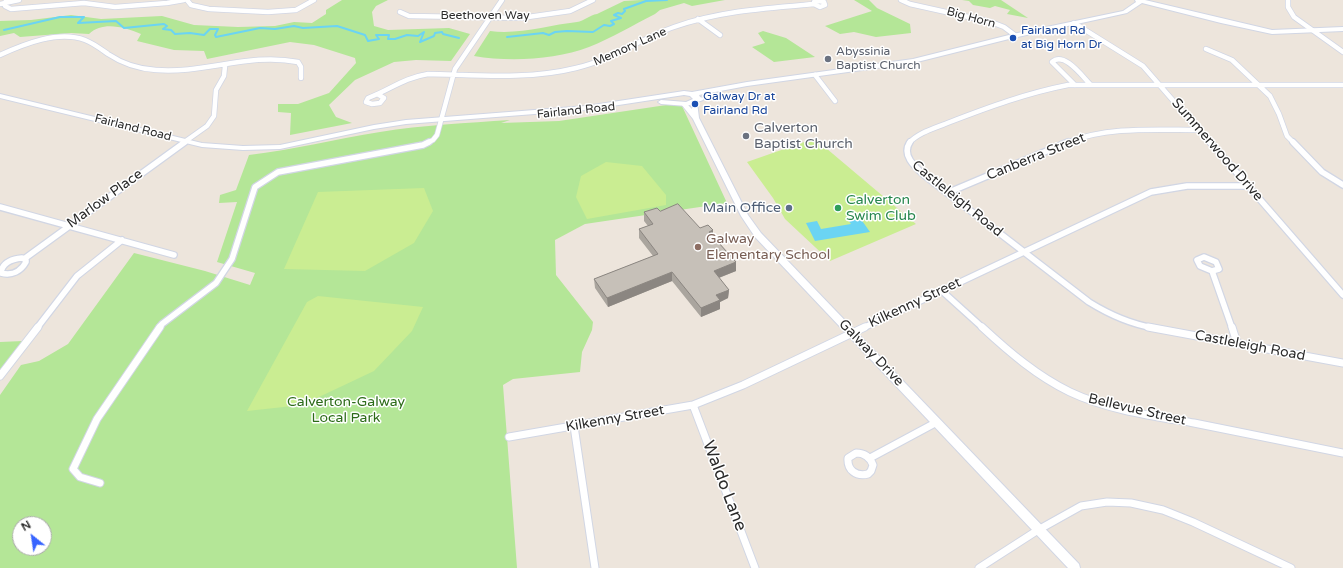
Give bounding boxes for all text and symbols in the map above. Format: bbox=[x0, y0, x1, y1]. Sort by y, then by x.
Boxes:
street label: Big Horn bbox=[945, 5, 997, 31]
street label: Beethoven Way bbox=[440, 9, 530, 23]
street label: Memory Lane bbox=[591, 24, 669, 70]
place label: Fairland Rd at Big Horn Dr bbox=[1021, 24, 1102, 52]
marker: Fairland Rd at Big Horn Dr bbox=[1008, 33, 1018, 43]
place label: Abyssinia Baptist Church bbox=[836, 45, 921, 73]
marker: Abyssinia Baptist Church bbox=[823, 54, 833, 64]
place label: Galway Dr at Fairland Rd bbox=[703, 90, 775, 118]
street label: Summerwood Drive bbox=[1168, 95, 1266, 205]
marker: Galway Dr at Fairland Rd bbox=[690, 99, 700, 109]
street label: Fairland Road bbox=[536, 100, 616, 122]
street label: Fairland Road bbox=[93, 112, 173, 144]
place label: Calverton Baptist Church bbox=[754, 120, 853, 152]
street label: Canberra Street bbox=[984, 130, 1088, 184]
marker: Calverton Baptist Church bbox=[741, 131, 751, 141]
street label: Castleleigh Road bbox=[908, 157, 1006, 241]
street label: Marlow Place bbox=[64, 166, 146, 232]
place label: Calverton Swim Club bbox=[846, 192, 916, 224]
place label: Main Office bbox=[703, 200, 781, 216]
marker: Main Office bbox=[784, 203, 794, 213]
marker: Calverton Swim Club bbox=[833, 203, 843, 213]
place label: Galway Elementary School bbox=[706, 231, 830, 264]
marker: Galway Elementary School bbox=[693, 242, 703, 252]
street label: Kilkenny Street bbox=[866, 274, 964, 332]
street label: Galway Drive bbox=[835, 316, 907, 390]
street label: Castleleigh Road bbox=[1193, 327, 1307, 365]
street label: Bellevue Street bbox=[1086, 391, 1188, 429]
park label: Calverton-Galway Local Park bbox=[287, 394, 405, 426]
street label: Kilkenny Street bbox=[564, 402, 666, 436]
street label: Waldo Lane bbox=[697, 438, 751, 534]
north arrow bbox=[12, 516, 52, 556]
text: N bbox=[19, 518, 33, 534]

